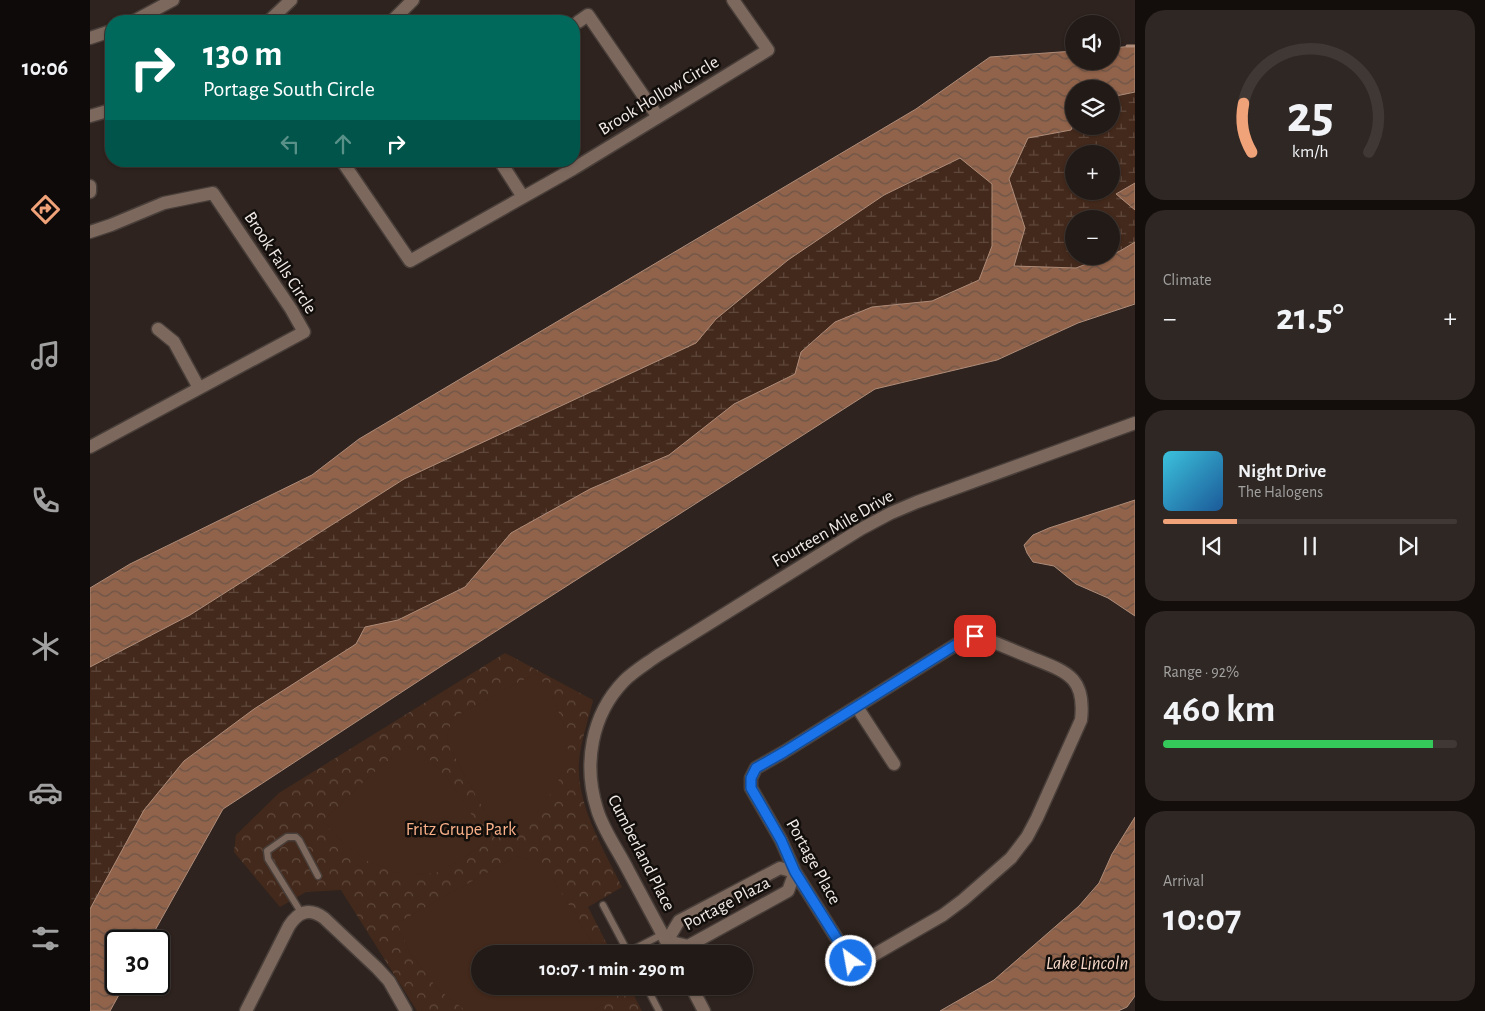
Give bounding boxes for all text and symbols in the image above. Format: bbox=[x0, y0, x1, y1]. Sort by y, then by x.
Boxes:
map controls bbox=[1065, 15, 1120, 265]
button: sound bbox=[1065, 15, 1120, 70]
icon: right bbox=[120, 35, 185, 100]
text: 130 m bbox=[203, 37, 282, 72]
street label: Brook Hollow Circle bbox=[596, 53, 722, 139]
text: 10:06 bbox=[22, 57, 68, 79]
text: Portage South Circle bbox=[203, 78, 375, 100]
button: layers bbox=[1065, 80, 1120, 135]
text: 25 bbox=[1287, 89, 1333, 141]
icon: left bbox=[276, 130, 304, 158]
icon: ahead bbox=[329, 130, 357, 158]
icon: right bbox=[382, 130, 410, 158]
text: km/h bbox=[1292, 143, 1328, 161]
button: + bbox=[1065, 145, 1120, 200]
icon: directions bbox=[28, 192, 63, 227]
street label: Brook Falls Circle bbox=[240, 209, 320, 317]
button: − bbox=[1065, 210, 1120, 265]
text: Climate bbox=[1163, 272, 1212, 288]
text: 21.5° bbox=[1276, 299, 1344, 337]
text: − bbox=[1163, 305, 1176, 333]
text: + bbox=[1444, 305, 1457, 333]
icon: music bbox=[28, 338, 63, 373]
text: Night Drive bbox=[1238, 462, 1326, 481]
icon: phone bbox=[28, 483, 63, 518]
text: The Halogens bbox=[1238, 484, 1323, 500]
street label: Fourteen Mile Drive bbox=[769, 487, 897, 571]
icon: previous bbox=[1198, 532, 1226, 560]
icon: pause bbox=[1296, 532, 1324, 560]
icon: next bbox=[1394, 532, 1422, 560]
pin bbox=[954, 615, 996, 657]
icon: arrive bbox=[961, 622, 989, 650]
icon: climate bbox=[28, 629, 63, 664]
text: Range · 92% bbox=[1163, 664, 1239, 680]
text: 460 km bbox=[1163, 691, 1275, 729]
icon: car bbox=[28, 775, 63, 810]
street label: Cumberland Place bbox=[604, 792, 678, 914]
street label: Portage Place bbox=[782, 816, 844, 908]
park label: Fritz Grupe Park bbox=[406, 821, 517, 839]
text: Arrival bbox=[1163, 873, 1204, 889]
street label: Portage Plaza bbox=[681, 874, 773, 934]
text: 10:07 bbox=[1163, 900, 1241, 938]
icon: filters bbox=[28, 921, 63, 956]
speed limit sign: 30 bbox=[105, 930, 170, 995]
position arrow bbox=[824, 934, 876, 986]
water label: Lake Lincoln bbox=[1046, 954, 1128, 973]
text: 10:07 · 1 min · 290 m bbox=[539, 960, 685, 979]

